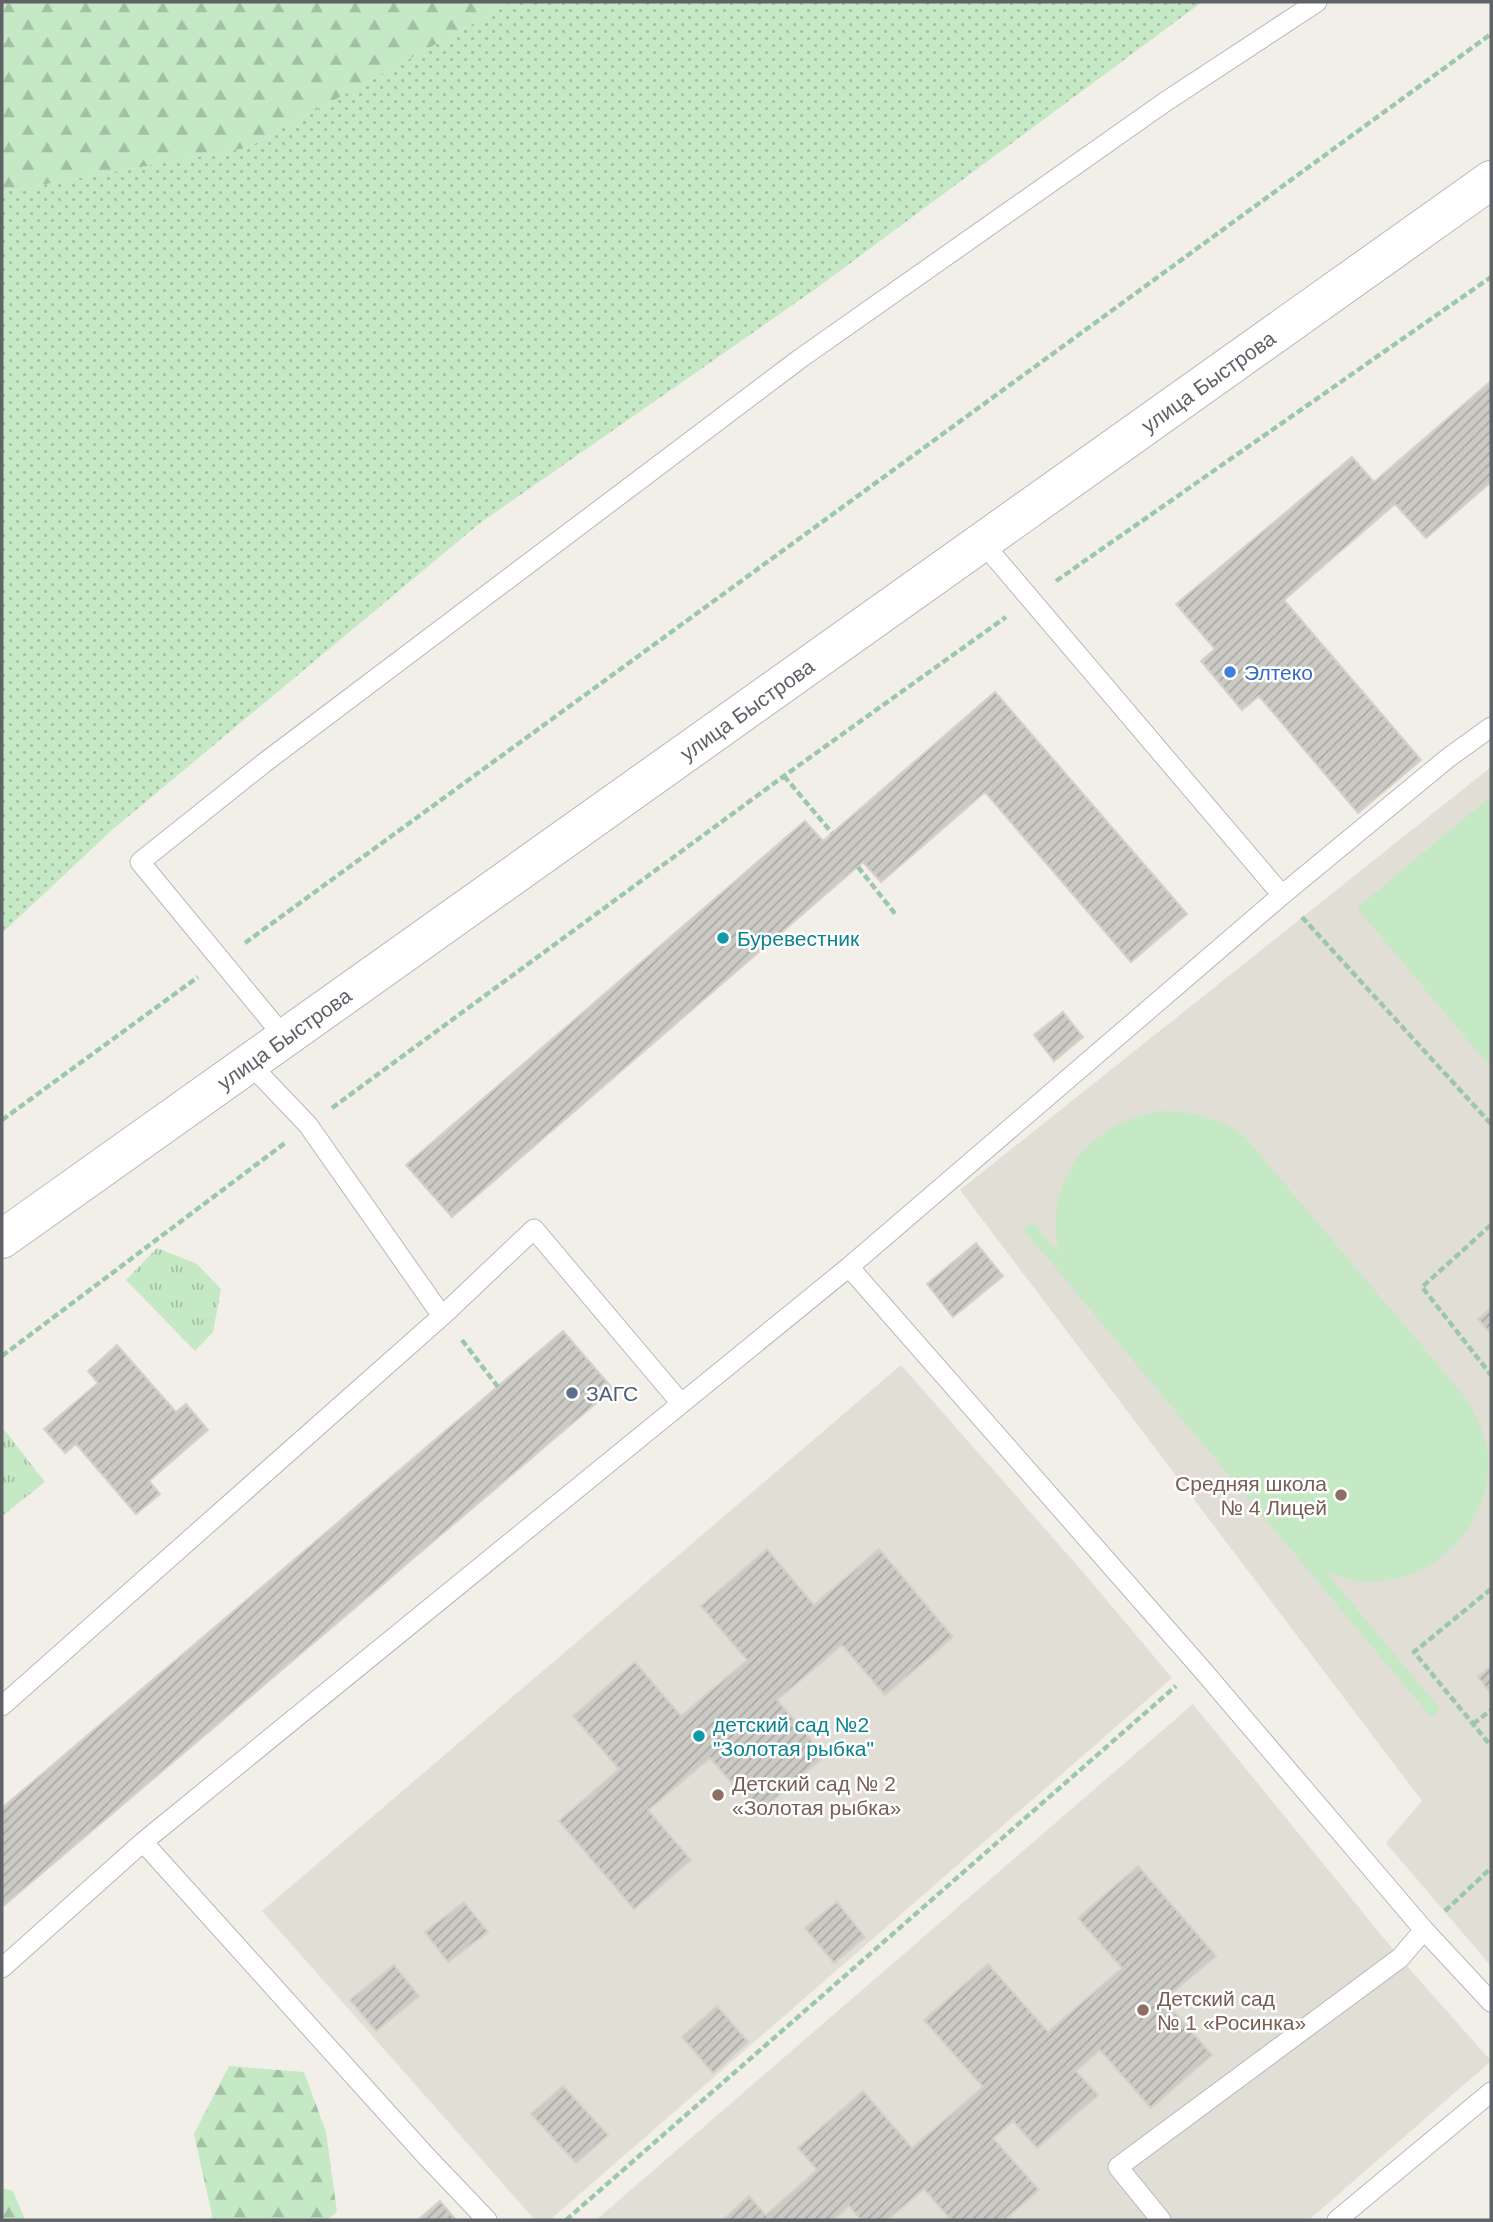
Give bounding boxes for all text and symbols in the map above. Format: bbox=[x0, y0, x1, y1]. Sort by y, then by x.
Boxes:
street label: улица Быстрова bbox=[1137, 326, 1280, 437]
street label: улица Быстрова bbox=[676, 654, 818, 765]
place label: Элтеко bbox=[1244, 661, 1313, 684]
marker: Элтеко bbox=[1222, 664, 1238, 680]
place label: Буревестник bbox=[737, 927, 860, 950]
marker: Буревестник bbox=[715, 930, 731, 946]
street label: улица Быстрова bbox=[213, 983, 356, 1094]
place label: ЗАГС bbox=[586, 1382, 638, 1405]
marker: ЗАГС bbox=[564, 1385, 580, 1401]
place label: Средняя школа № 4 Лицей bbox=[1175, 1472, 1327, 1519]
marker: Средняя школа № 4 Лицей bbox=[1333, 1487, 1349, 1503]
place label: детский сад №2 "Золотая рыбка" bbox=[713, 1713, 874, 1760]
marker: детский сад №2 "Золотая рыбка" bbox=[691, 1728, 707, 1744]
place label: Детский сад № 2 «Золотая рыбка» bbox=[732, 1772, 901, 1819]
marker: Детский сад № 2 «Золотая рыбка» bbox=[710, 1787, 726, 1803]
place label: Детский сад № 1 «Росинка» bbox=[1157, 1987, 1306, 2034]
marker: Детский сад № 1 «Росинка» bbox=[1135, 2002, 1151, 2018]

